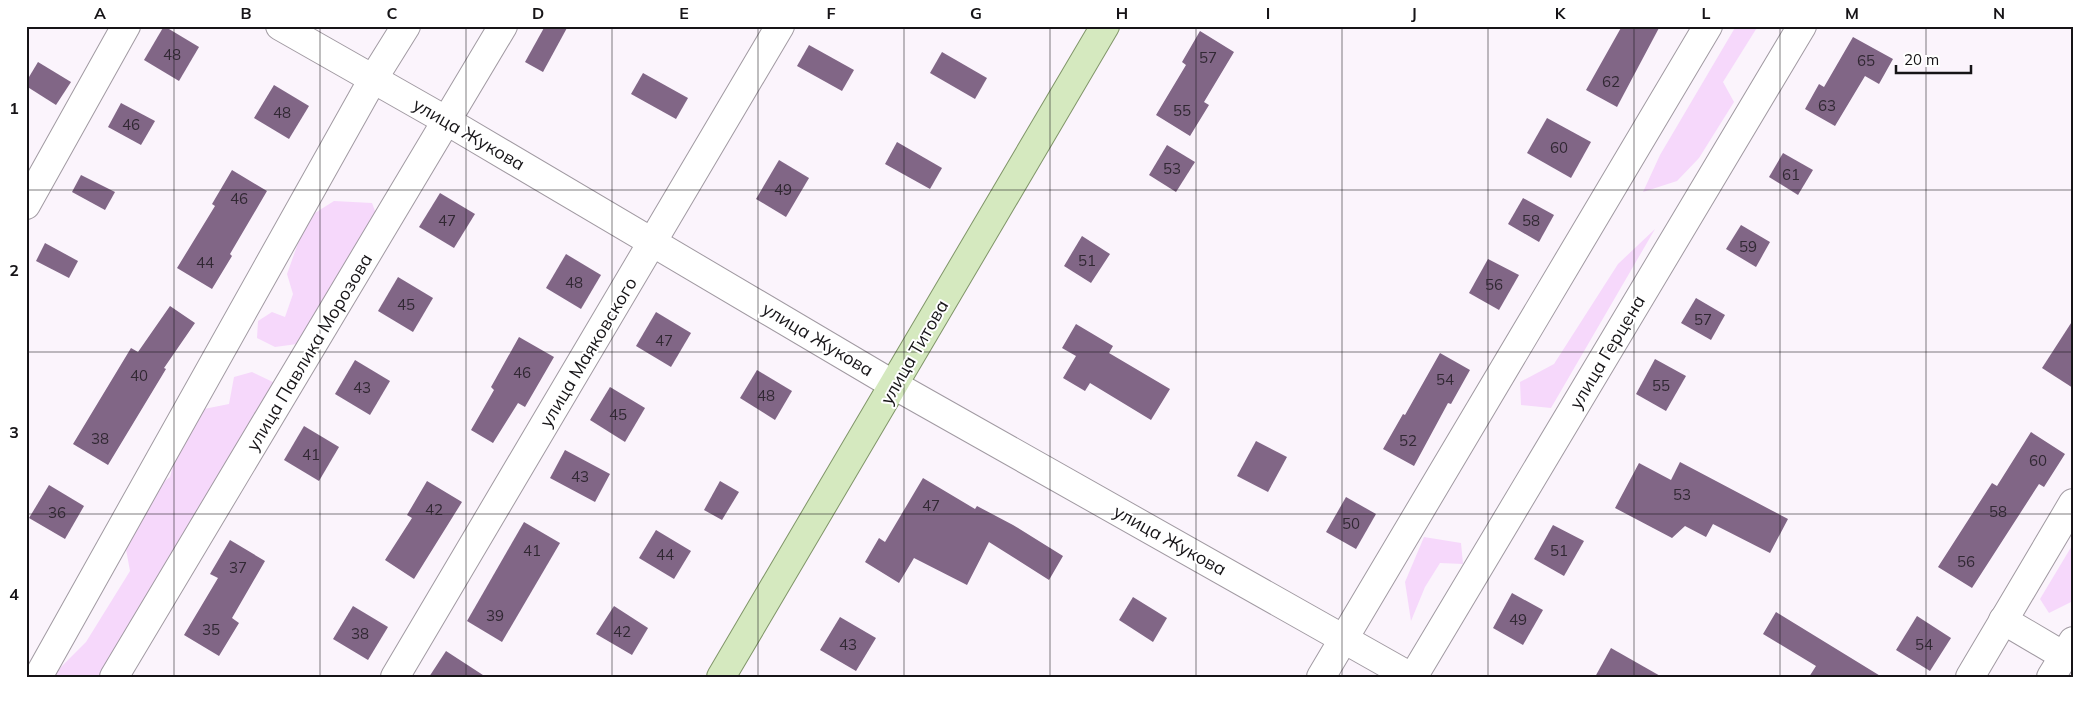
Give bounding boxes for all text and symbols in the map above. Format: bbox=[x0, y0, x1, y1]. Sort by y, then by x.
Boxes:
text: A bbox=[94, 3, 106, 23]
text: B bbox=[240, 3, 252, 23]
text: C bbox=[387, 3, 398, 23]
text: D bbox=[532, 3, 544, 23]
text: E bbox=[679, 3, 689, 23]
text: F bbox=[826, 3, 836, 23]
text: G bbox=[970, 3, 982, 23]
text: H bbox=[1116, 3, 1128, 23]
text: I bbox=[1266, 3, 1270, 23]
text: J bbox=[1411, 3, 1417, 23]
text: K bbox=[1555, 3, 1567, 23]
text: L bbox=[1702, 3, 1711, 23]
text: M bbox=[1845, 3, 1859, 23]
text: N bbox=[1993, 3, 2005, 23]
scale bar bbox=[1896, 42, 1972, 74]
house number: 48 bbox=[163, 45, 181, 64]
house number: 57 bbox=[1199, 48, 1217, 67]
text: 20 m bbox=[1904, 50, 1939, 69]
house number: 65 bbox=[1857, 51, 1875, 70]
house number: 62 bbox=[1602, 72, 1620, 91]
street label: улица Жукова bbox=[409, 93, 529, 175]
house number: 63 bbox=[1818, 96, 1836, 115]
text: 1 bbox=[9, 98, 19, 118]
house number: 55 bbox=[1173, 101, 1191, 120]
house number: 48 bbox=[273, 103, 291, 122]
house number: 46 bbox=[122, 115, 140, 134]
house number: 60 bbox=[1550, 138, 1568, 157]
house number: 53 bbox=[1163, 159, 1181, 178]
house number: 61 bbox=[1782, 165, 1800, 184]
house number: 49 bbox=[774, 180, 792, 199]
house number: 46 bbox=[230, 189, 248, 208]
house number: 47 bbox=[438, 211, 456, 230]
house number: 58 bbox=[1522, 211, 1540, 230]
house number: 59 bbox=[1739, 237, 1757, 256]
street label: улица Павлика Морозова bbox=[241, 249, 377, 455]
house number: 51 bbox=[1078, 251, 1096, 270]
house number: 44 bbox=[196, 253, 214, 272]
text: 2 bbox=[9, 260, 19, 280]
street label: улица Маяковского bbox=[534, 273, 642, 431]
house number: 48 bbox=[565, 273, 583, 292]
house number: 56 bbox=[1485, 275, 1503, 294]
street label: улица Герцена bbox=[1564, 291, 1650, 413]
house number: 45 bbox=[397, 295, 415, 314]
street label: улица Титова bbox=[875, 296, 953, 408]
street label: улица Жукова bbox=[758, 297, 878, 381]
house number: 57 bbox=[1694, 310, 1712, 329]
house number: 47 bbox=[655, 331, 673, 350]
house number: 46 bbox=[513, 363, 531, 382]
house number: 40 bbox=[130, 366, 148, 385]
house number: 54 bbox=[1436, 370, 1454, 389]
house number: 55 bbox=[1652, 376, 1670, 395]
house number: 43 bbox=[353, 378, 371, 397]
house number: 48 bbox=[757, 386, 775, 405]
house number: 45 bbox=[609, 405, 627, 424]
text: 3 bbox=[9, 422, 19, 442]
house number: 38 bbox=[91, 429, 109, 448]
house number: 52 bbox=[1399, 431, 1417, 450]
house number: 41 bbox=[302, 445, 320, 464]
house number: 60 bbox=[2029, 451, 2047, 470]
house number: 43 bbox=[571, 467, 589, 486]
house number: 53 bbox=[1673, 485, 1691, 504]
house number: 47 bbox=[922, 496, 940, 515]
house number: 42 bbox=[425, 500, 443, 519]
street label: улица Жукова bbox=[1110, 500, 1230, 580]
house number: 58 bbox=[1989, 502, 2007, 521]
house number: 36 bbox=[48, 503, 66, 522]
house number: 50 bbox=[1342, 514, 1360, 533]
house number: 41 bbox=[523, 541, 541, 560]
house number: 51 bbox=[1550, 541, 1568, 560]
house number: 44 bbox=[656, 545, 674, 564]
house number: 56 bbox=[1957, 552, 1975, 571]
house number: 37 bbox=[229, 558, 247, 577]
text: 4 bbox=[9, 584, 19, 604]
house number: 39 bbox=[486, 606, 504, 625]
house number: 49 bbox=[1509, 610, 1527, 629]
house number: 35 bbox=[202, 620, 220, 639]
house number: 42 bbox=[613, 622, 631, 641]
house number: 38 bbox=[351, 624, 369, 643]
house number: 43 bbox=[839, 635, 857, 654]
house number: 54 bbox=[1915, 635, 1933, 654]

